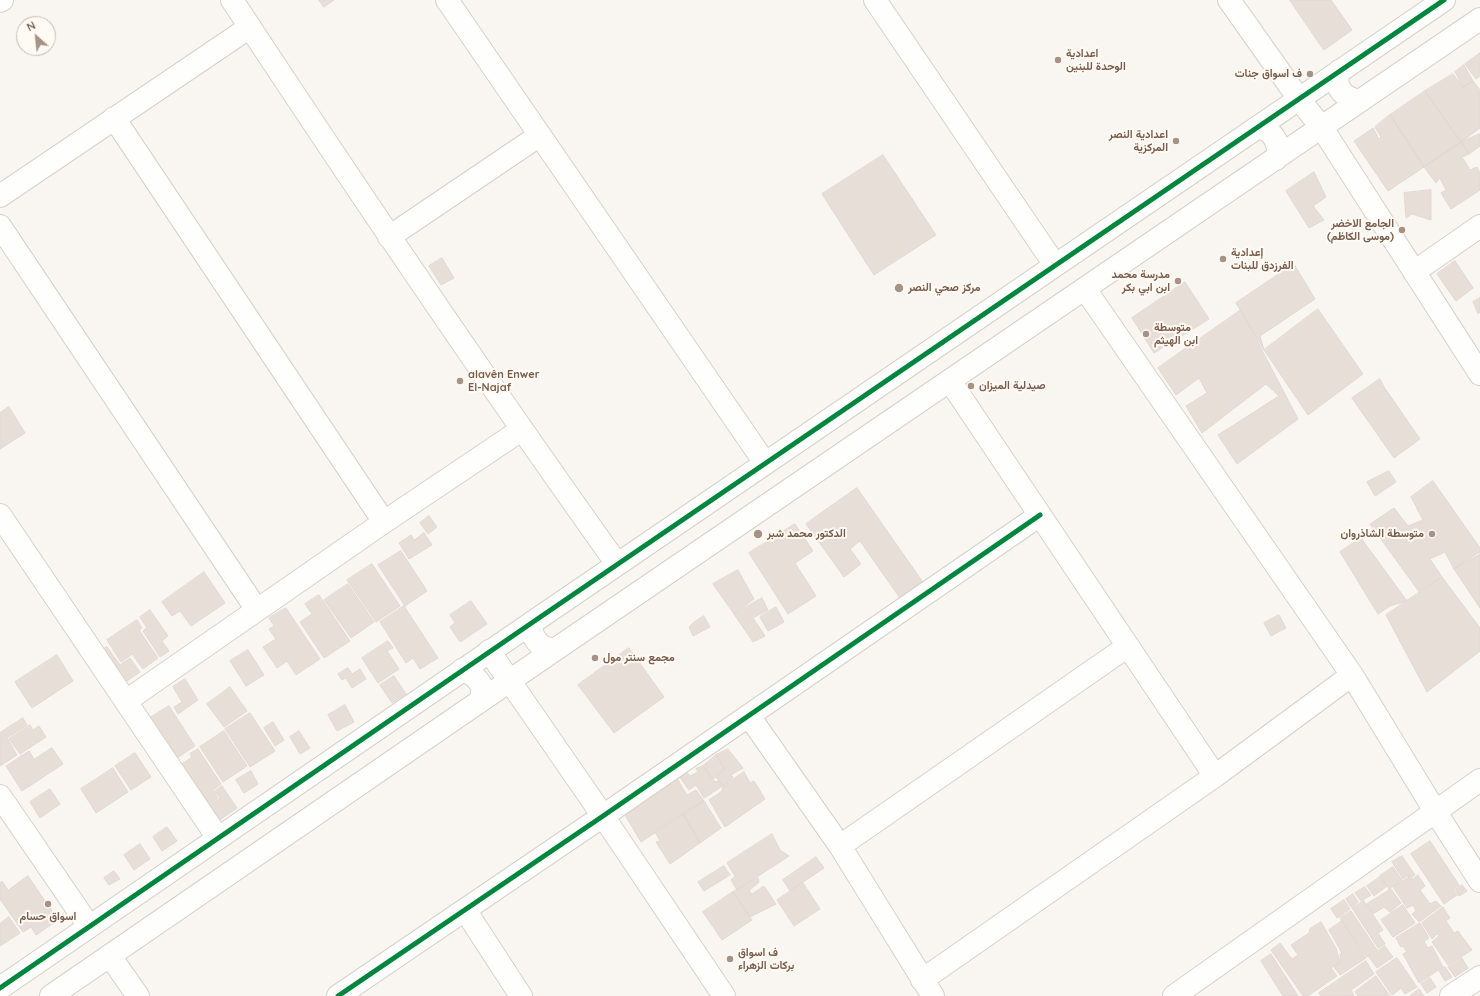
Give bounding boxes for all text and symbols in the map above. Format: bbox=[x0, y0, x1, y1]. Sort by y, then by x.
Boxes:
north arrow bbox=[16, 16, 56, 56]
text: N bbox=[24, 18, 38, 34]
place label: اعدادية الوحدة للبنين bbox=[1066, 47, 1126, 73]
marker: اعدادية الوحدة للبنين bbox=[1053, 55, 1063, 65]
place label: ف اسواق جنات bbox=[1235, 67, 1302, 81]
marker: ف اسواق جنات bbox=[1305, 69, 1315, 79]
place label: اعدادية النصر المركزية bbox=[1109, 128, 1168, 154]
marker: اعدادية النصر المركزية bbox=[1171, 136, 1181, 146]
place label: الجامع الاخضر (موسى الكاظم) bbox=[1327, 217, 1394, 243]
marker: الجامع الاخضر (موسى الكاظم) bbox=[1397, 225, 1407, 235]
place label: إعدادية الفرزدق للبنات bbox=[1231, 246, 1294, 272]
marker: إعدادية الفرزدق للبنات bbox=[1218, 254, 1228, 264]
place label: مدرسة محمد ابن ابي بكر bbox=[1111, 268, 1170, 294]
marker: مدرسة محمد ابن ابي بكر bbox=[1173, 276, 1183, 286]
place label: مركز صحي النصر bbox=[908, 281, 981, 295]
marker: مركز صحي النصر bbox=[893, 282, 905, 294]
place label: متوسطة ابن الهيثم bbox=[1154, 321, 1198, 347]
marker: متوسطة ابن الهيثم bbox=[1141, 329, 1151, 339]
place label: alavên Enwer El-Najaf bbox=[468, 368, 539, 394]
marker: alavên Enwer El-Najaf bbox=[455, 376, 465, 386]
place label: صيدلية الميزان bbox=[979, 379, 1045, 393]
marker: صيدلية الميزان bbox=[966, 381, 976, 391]
place label: الدكتور محمد شبر bbox=[767, 527, 846, 541]
place label: متوسطة الشاذروان bbox=[1341, 527, 1424, 541]
marker: الدكتور محمد شبر bbox=[752, 528, 764, 540]
marker: متوسطة الشاذروان bbox=[1427, 529, 1437, 539]
place label: مجمع سنتر مول bbox=[603, 651, 675, 665]
marker: مجمع سنتر مول bbox=[590, 653, 600, 663]
marker: اسواق حسام bbox=[43, 899, 53, 909]
place label: اسواق حسام bbox=[20, 910, 76, 924]
place label: ف اسواق بركات الزهراء bbox=[738, 946, 794, 972]
marker: ف اسواق بركات الزهراء bbox=[725, 954, 735, 964]

